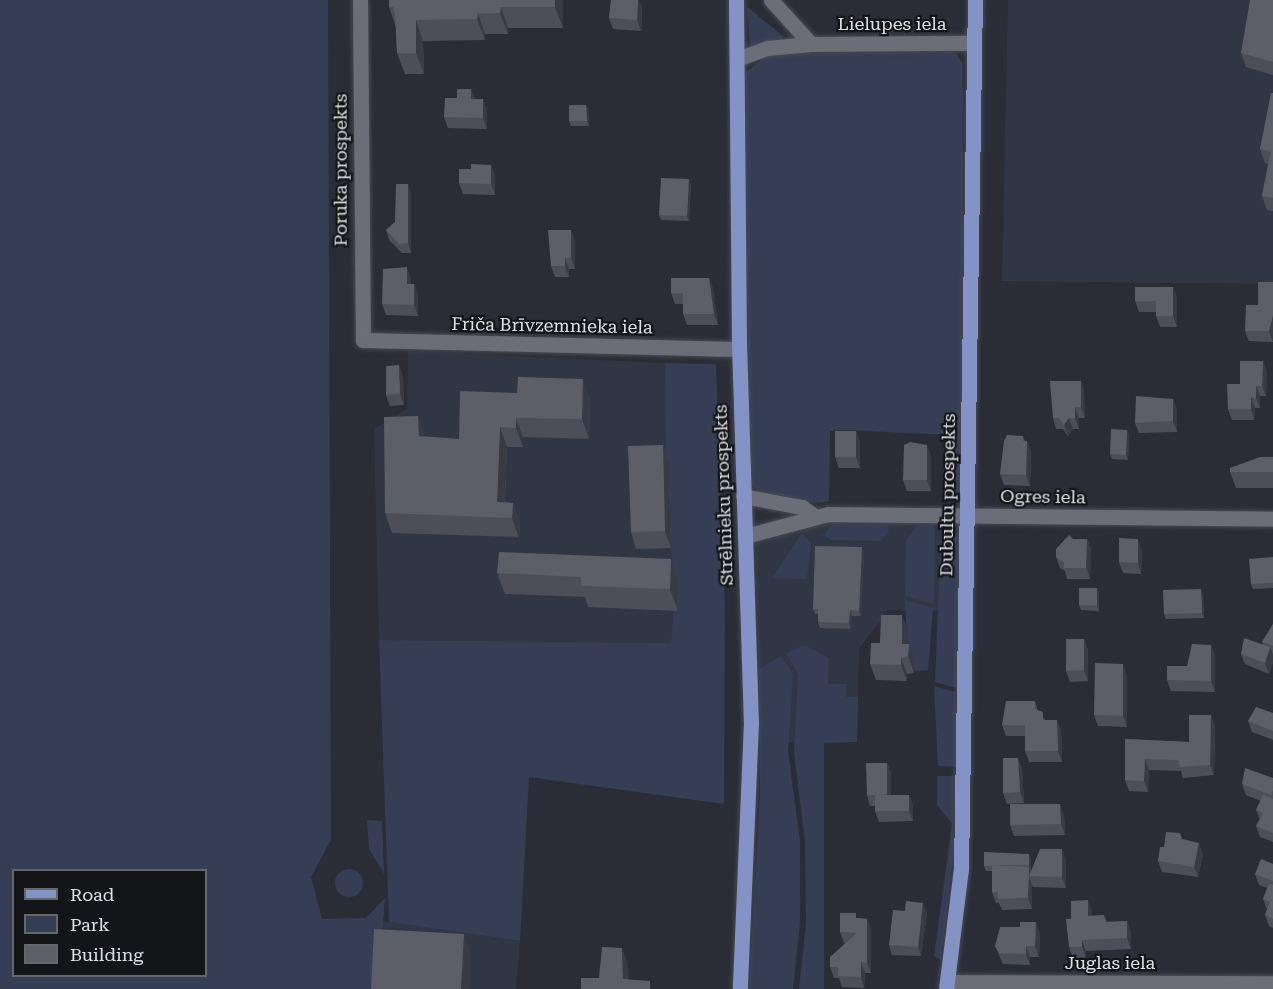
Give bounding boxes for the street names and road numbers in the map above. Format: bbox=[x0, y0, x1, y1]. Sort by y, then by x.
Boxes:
street label: Lielupes iela bbox=[838, 13, 946, 35]
street label: Poruka prospekts bbox=[330, 94, 352, 246]
street label: Friča Brīvzemnieka iela bbox=[451, 313, 653, 339]
street label: Strēlnieku prospekts bbox=[710, 404, 738, 586]
street label: Dubultu prospekts bbox=[936, 413, 960, 577]
street label: Ogres iela bbox=[1000, 485, 1086, 509]
street label: Juglas iela bbox=[1065, 952, 1155, 974]

